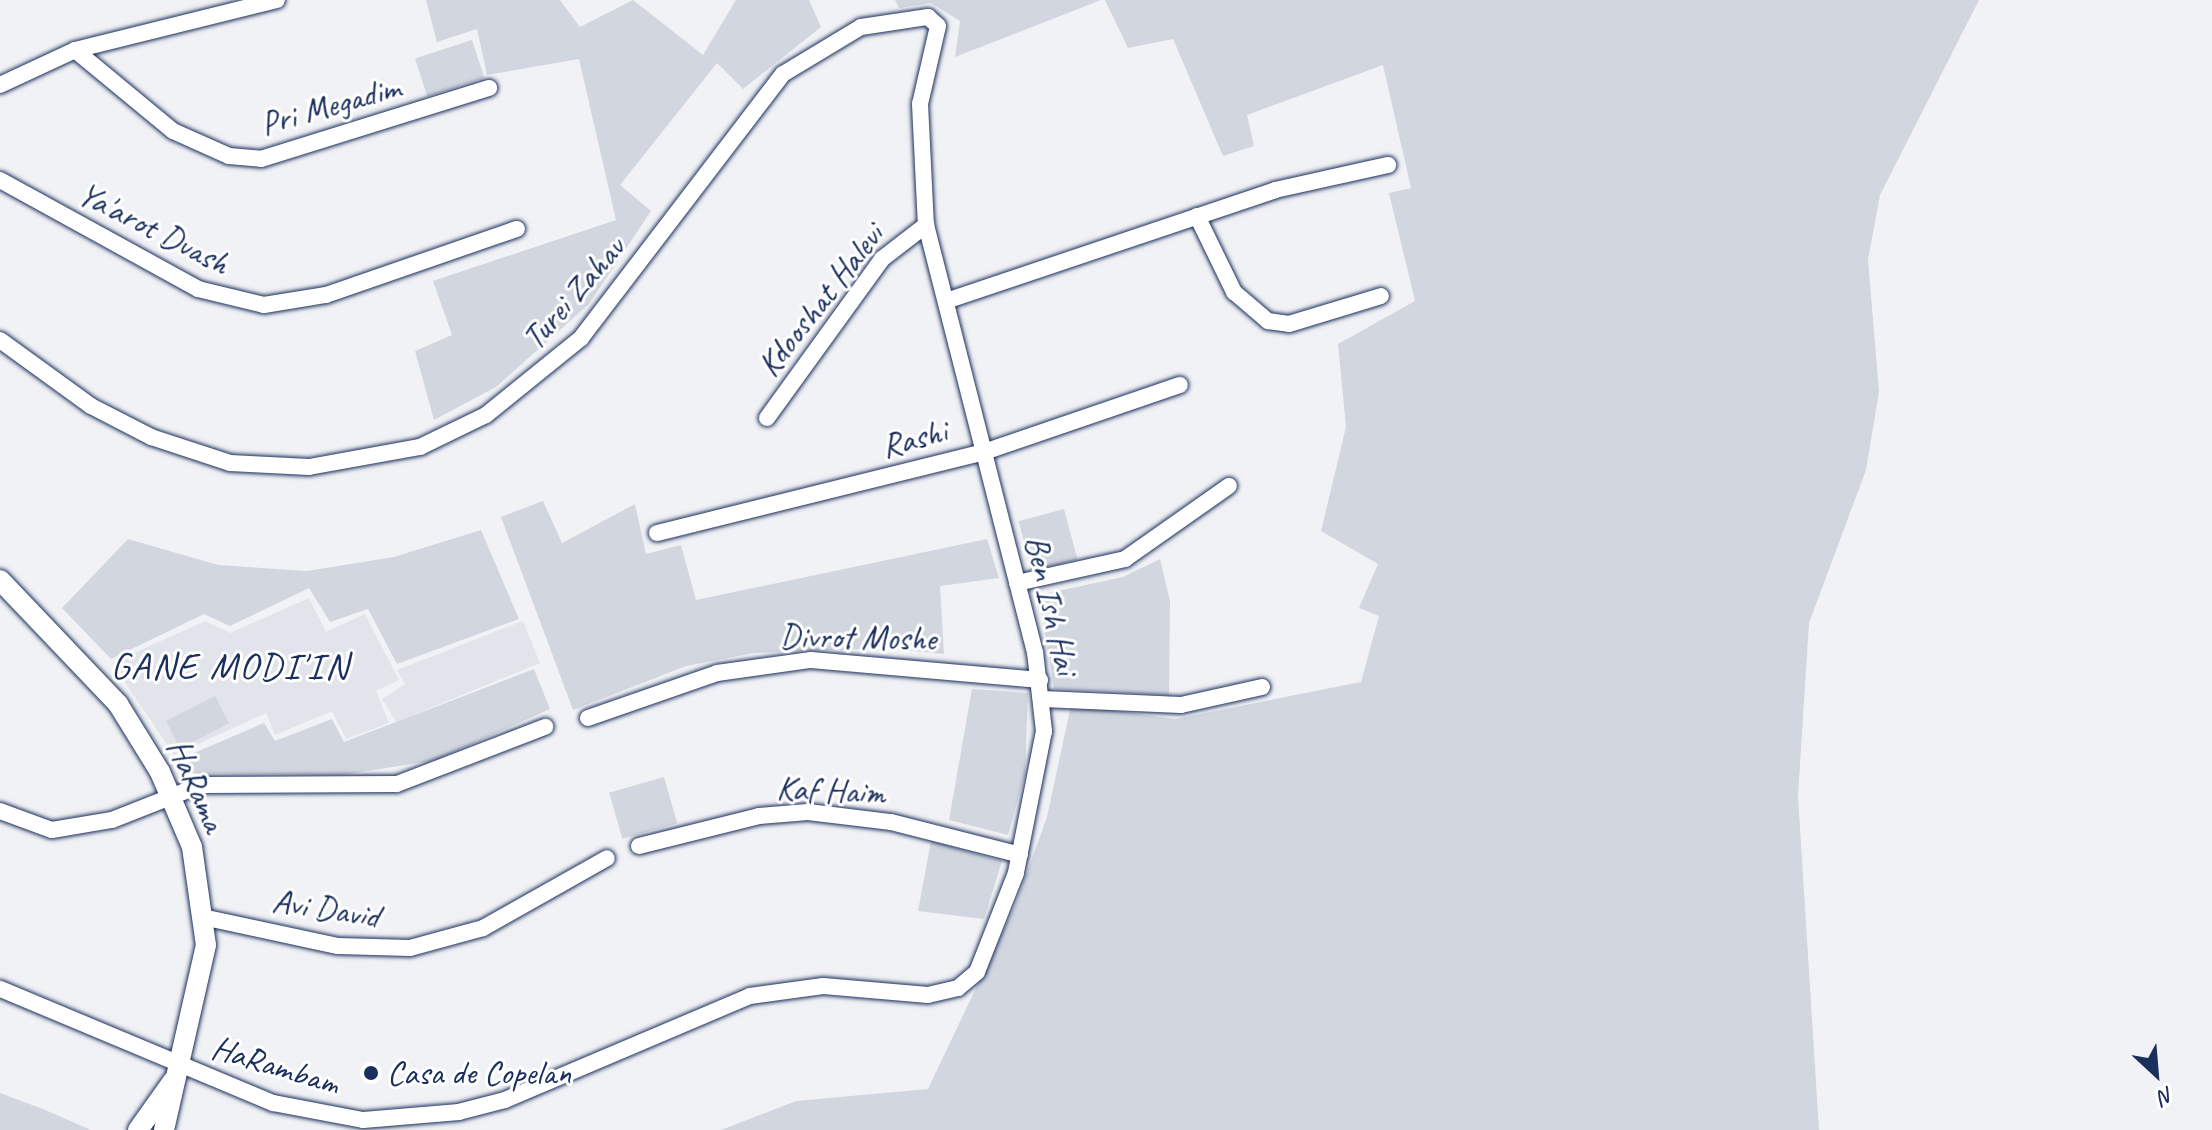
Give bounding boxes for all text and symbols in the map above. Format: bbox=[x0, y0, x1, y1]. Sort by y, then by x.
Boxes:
street label: Pri Megadim bbox=[256, 66, 404, 144]
street label: Ya'arot Dvash bbox=[71, 172, 237, 284]
street label: Kdooshat Halevi bbox=[748, 216, 892, 384]
street label: Turei Zahav bbox=[513, 228, 633, 358]
street label: Rashi bbox=[877, 410, 951, 466]
street label: Ben Ish Hai bbox=[1016, 532, 1088, 678]
street label: Divrot Moshe bbox=[779, 615, 937, 659]
district label: GANE MODI'IN bbox=[111, 643, 349, 689]
street label: HaRama bbox=[159, 732, 235, 838]
street label: Kaf Haim bbox=[776, 767, 886, 813]
street label: Avi David bbox=[270, 879, 382, 937]
street label: HaRambam bbox=[207, 1026, 345, 1104]
north arrow bbox=[2116, 1034, 2196, 1114]
place label: Casa de Copelan bbox=[387, 1053, 571, 1093]
marker: Casa de Copelan bbox=[362, 1064, 380, 1082]
text: N bbox=[2154, 1080, 2179, 1111]

